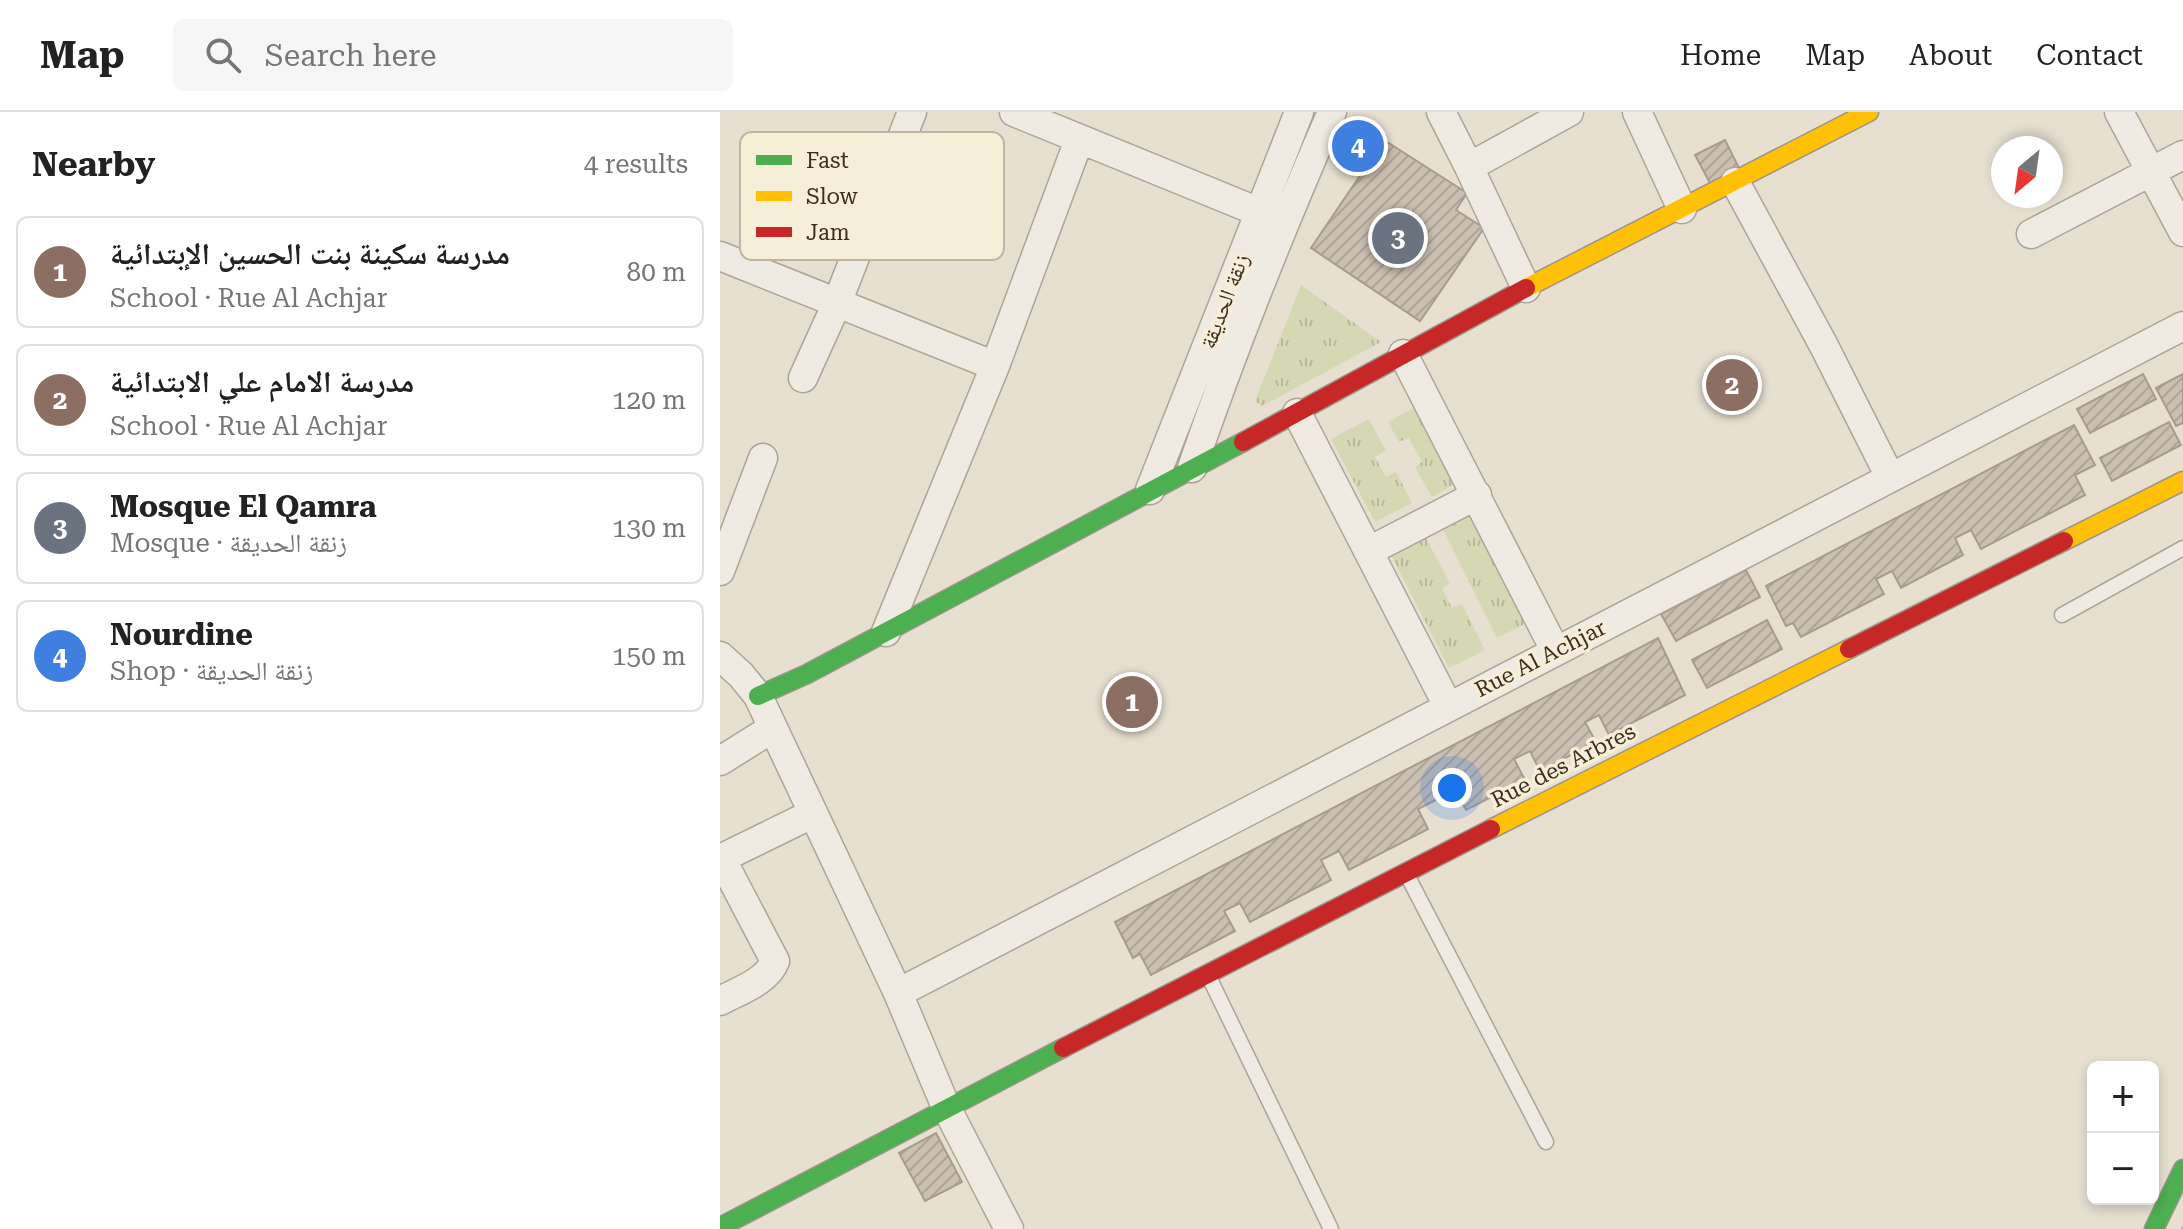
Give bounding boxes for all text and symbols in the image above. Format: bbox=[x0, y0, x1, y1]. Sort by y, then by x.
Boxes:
search box bbox=[173, 19, 733, 91]
text: Map bbox=[40, 33, 125, 77]
icon: search bbox=[201, 33, 245, 77]
text: Search here bbox=[265, 38, 437, 73]
text: Home bbox=[1680, 39, 1761, 72]
text: Map bbox=[1805, 39, 1865, 72]
text: About bbox=[1909, 39, 1992, 72]
text: Contact bbox=[2036, 39, 2143, 72]
pin: 4 bbox=[1332, 116, 1384, 176]
legend bbox=[740, 132, 1004, 260]
north arrow bbox=[1991, 136, 2063, 208]
text: Nearby bbox=[32, 144, 155, 184]
text: Fast bbox=[806, 148, 849, 173]
text: 4 results bbox=[584, 149, 688, 179]
text: Slow bbox=[806, 184, 859, 209]
pin: 3 bbox=[1372, 208, 1424, 268]
text: Jam bbox=[806, 220, 850, 245]
text: مدرسة سكينة بنت الحسين الإبتدائية bbox=[110, 236, 510, 271]
street label: زنقة الحديقة bbox=[1195, 250, 1254, 352]
text: 1 bbox=[53, 257, 67, 287]
text: 80 m bbox=[627, 257, 686, 287]
text: School · Rue Al Achjar bbox=[110, 283, 387, 313]
pin: 2 bbox=[1706, 355, 1758, 415]
text: مدرسة الامام علي الابتدائية bbox=[110, 364, 414, 399]
text: 2 bbox=[53, 385, 67, 415]
text: 120 m bbox=[612, 385, 686, 415]
text: School · Rue Al Achjar bbox=[110, 411, 387, 441]
text: Mosque El Qamra bbox=[110, 489, 377, 524]
text: 3 bbox=[53, 513, 67, 543]
text: 130 m bbox=[612, 513, 686, 543]
text: Mosque · زنقة الحديقة bbox=[110, 528, 347, 558]
street label: Rue Al Achjar bbox=[1471, 615, 1610, 702]
text: Nourdine bbox=[110, 617, 253, 652]
text: 4 bbox=[53, 641, 67, 671]
text: 150 m bbox=[612, 641, 686, 671]
text: Shop · زنقة الحديقة bbox=[110, 656, 313, 686]
pin: 1 bbox=[1106, 672, 1158, 732]
street label: Rue des Arbres bbox=[1487, 718, 1639, 813]
your location bbox=[1432, 768, 1472, 808]
map controls bbox=[2087, 1061, 2159, 1205]
button: + bbox=[2087, 1061, 2159, 1133]
button: − bbox=[2087, 1133, 2159, 1205]

